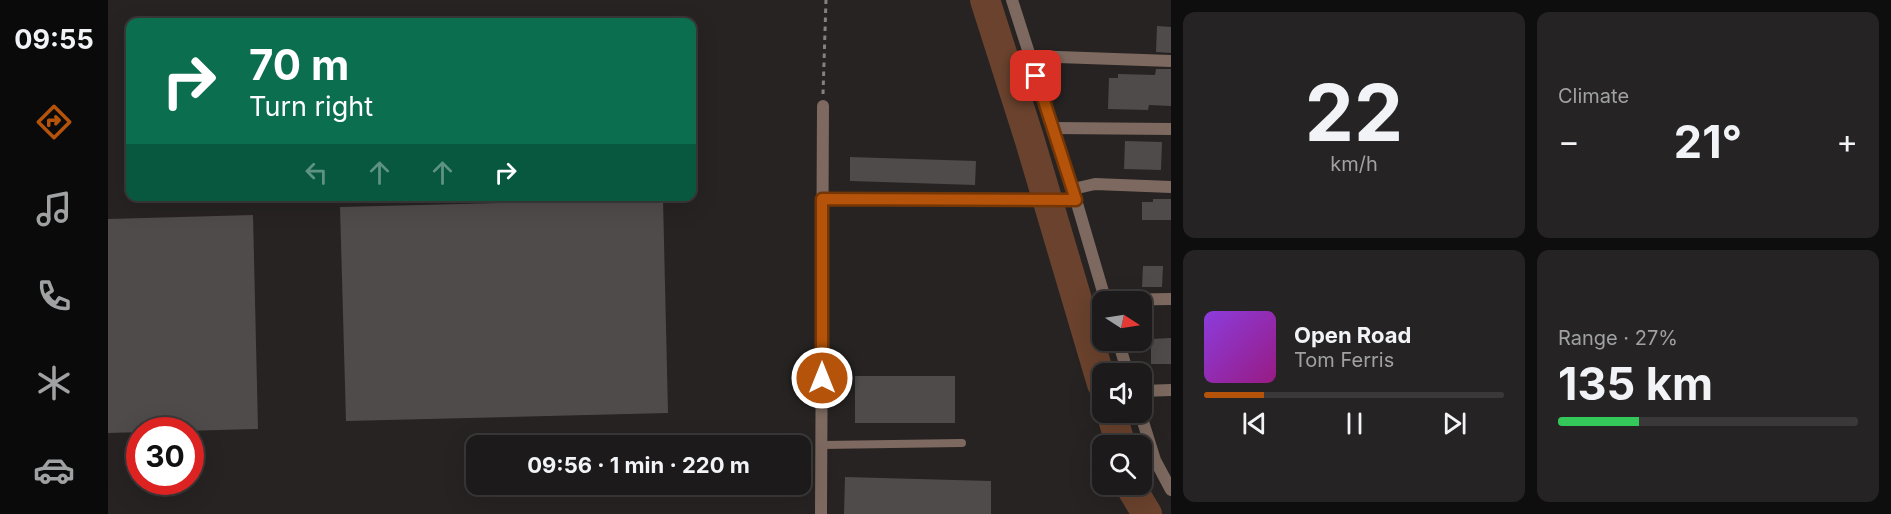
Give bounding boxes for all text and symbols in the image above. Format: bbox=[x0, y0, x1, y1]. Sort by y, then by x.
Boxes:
text: 09:55 bbox=[14, 23, 94, 56]
text: 70 m bbox=[249, 39, 349, 90]
icon: right bbox=[150, 42, 228, 120]
pin bbox=[1010, 50, 1061, 101]
icon: arrive bbox=[1019, 59, 1052, 92]
text: 22 bbox=[1305, 65, 1403, 160]
text: Climate bbox=[1558, 84, 1629, 108]
text: Turn right bbox=[249, 90, 373, 123]
icon: directions bbox=[33, 101, 75, 143]
text: 21° bbox=[1674, 114, 1742, 169]
text: − bbox=[1558, 121, 1580, 161]
text: + bbox=[1836, 121, 1858, 161]
text: km/h bbox=[1330, 152, 1378, 176]
icon: left bbox=[300, 156, 333, 189]
icon: ahead bbox=[363, 156, 396, 189]
icon: ahead bbox=[426, 156, 459, 189]
icon: right bbox=[489, 156, 522, 189]
icon: music bbox=[33, 188, 75, 230]
icon: phone bbox=[33, 275, 75, 317]
north arrow bbox=[1092, 291, 1152, 351]
map controls bbox=[1092, 291, 1152, 495]
text: Open Road bbox=[1294, 322, 1411, 348]
text: Range · 27% bbox=[1558, 326, 1678, 350]
position arrow bbox=[790, 346, 854, 410]
text: Tom Ferris bbox=[1294, 348, 1394, 372]
text: 135 km bbox=[1558, 356, 1713, 411]
icon: climate bbox=[33, 362, 75, 404]
button: sound bbox=[1092, 363, 1152, 423]
icon: previous bbox=[1238, 407, 1271, 440]
icon: pause bbox=[1338, 407, 1371, 440]
icon: next bbox=[1438, 407, 1471, 440]
speed limit sign: 30 bbox=[126, 417, 204, 495]
button: search bbox=[1092, 435, 1152, 495]
icon: car bbox=[33, 449, 75, 491]
text: 09:56 · 1 min · 220 m bbox=[527, 452, 750, 478]

